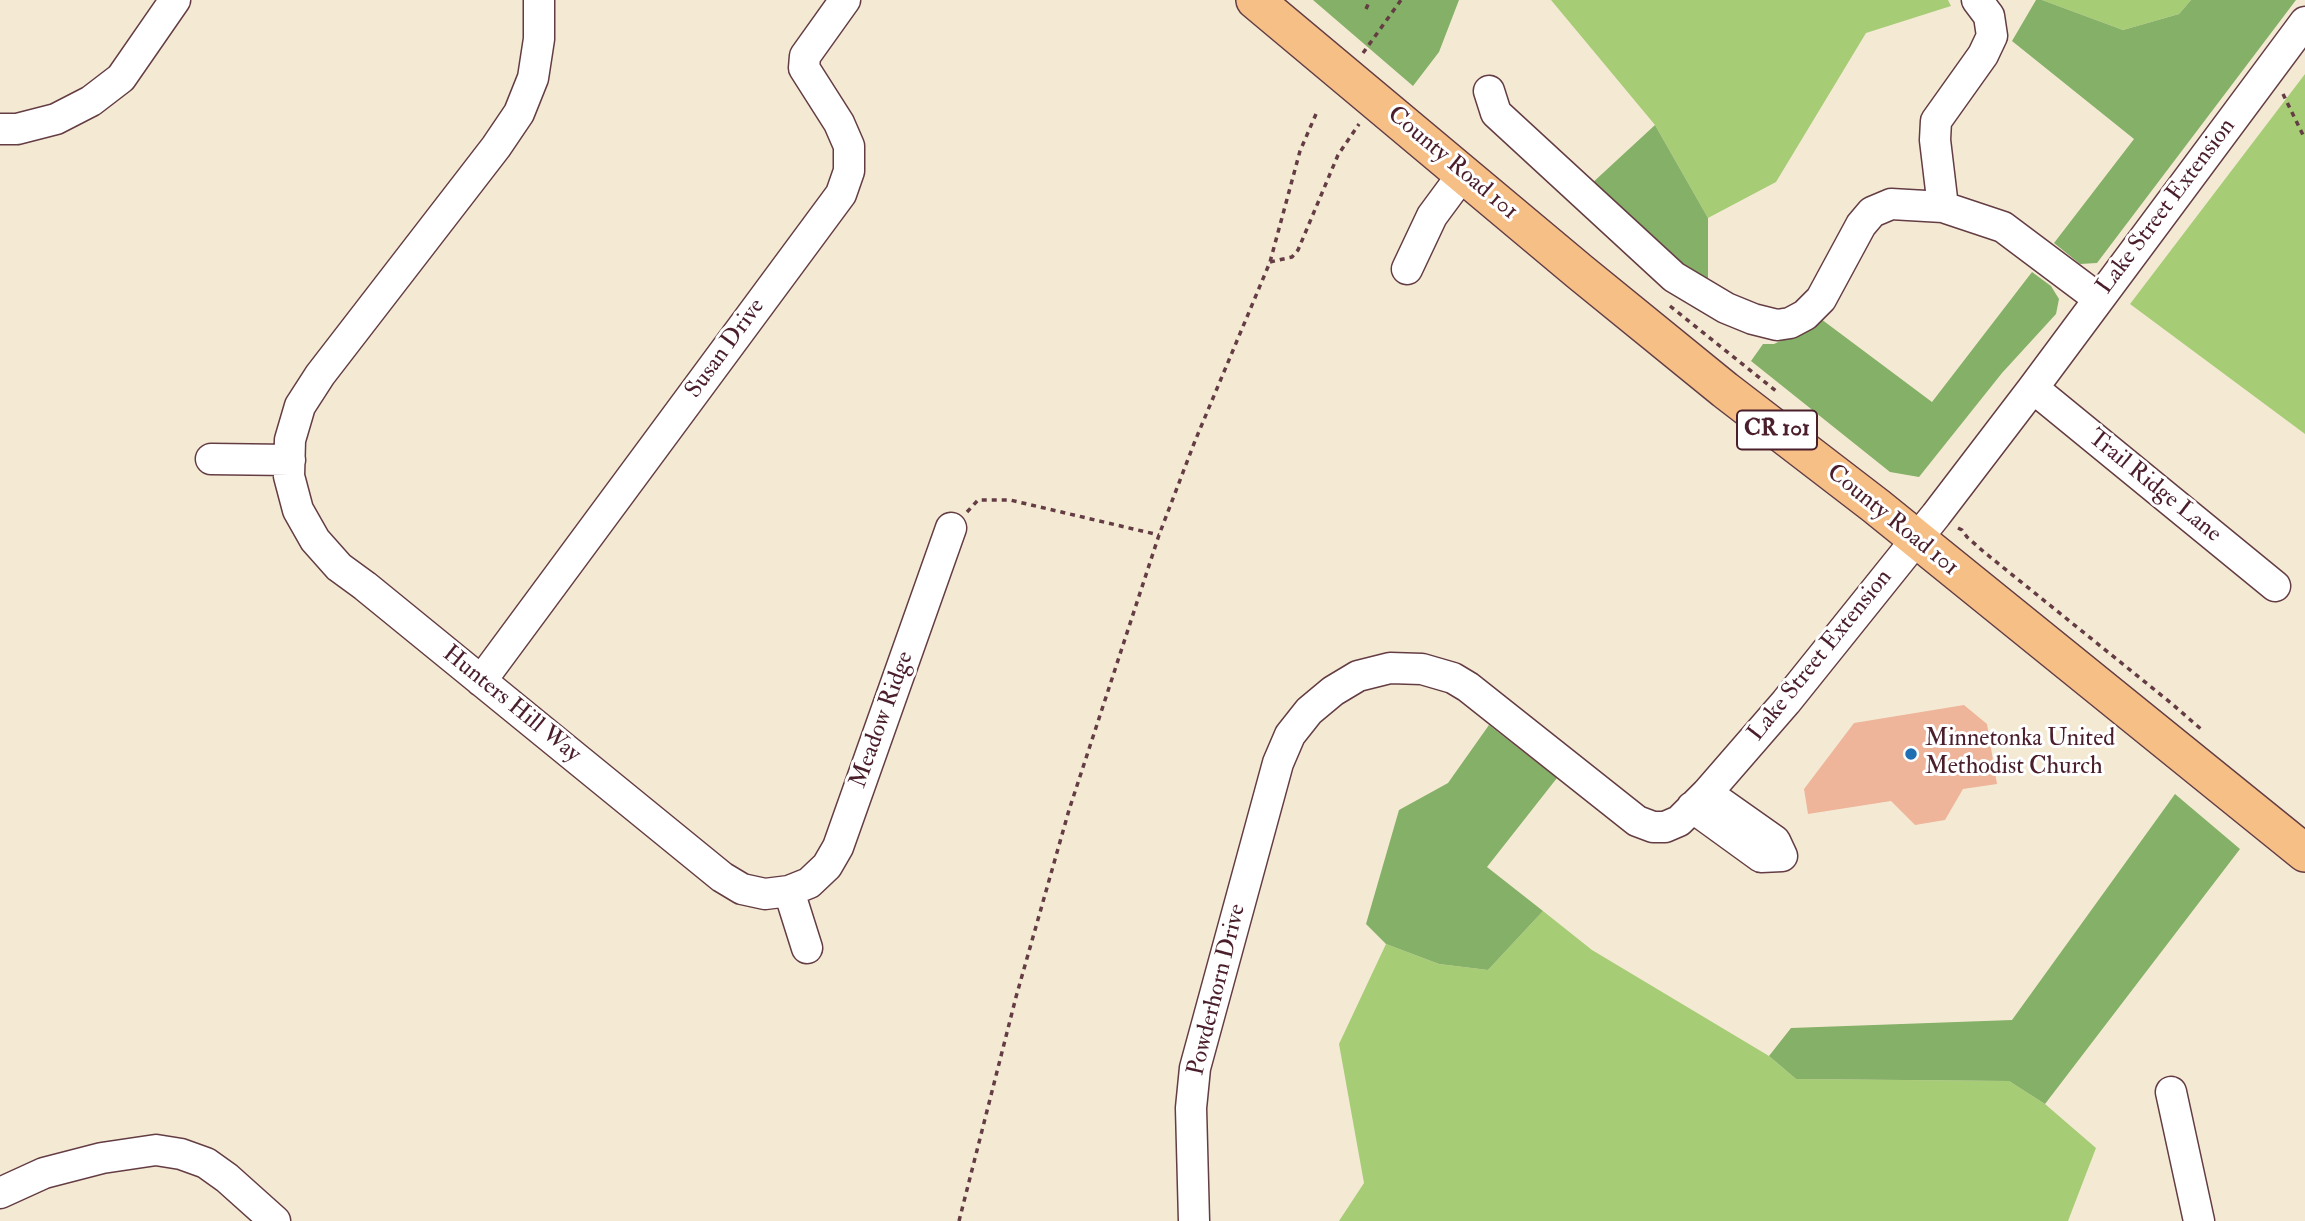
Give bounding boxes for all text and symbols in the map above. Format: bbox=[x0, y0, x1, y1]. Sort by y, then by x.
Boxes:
street label: County Road 101 bbox=[1381, 101, 1523, 227]
street label: Lake Street Extension bbox=[2091, 113, 2243, 301]
street label: Susan Drive bbox=[680, 294, 772, 404]
road number: CR 101 bbox=[1737, 410, 1817, 450]
street label: Trail Ridge Lane bbox=[2081, 424, 2227, 550]
street label: County Road 101 bbox=[1820, 459, 1964, 583]
street label: Lake Street Extension bbox=[1743, 564, 1899, 748]
street label: Hunters Hill Way bbox=[436, 640, 586, 770]
street label: Meadow Ridge bbox=[845, 648, 921, 792]
place label: Minnetonka United Methodist Church bbox=[1925, 726, 2115, 782]
marker: Minnetonka United Methodist Church bbox=[1903, 746, 1919, 762]
street label: Powderhorn Drive bbox=[1183, 901, 1253, 1079]

